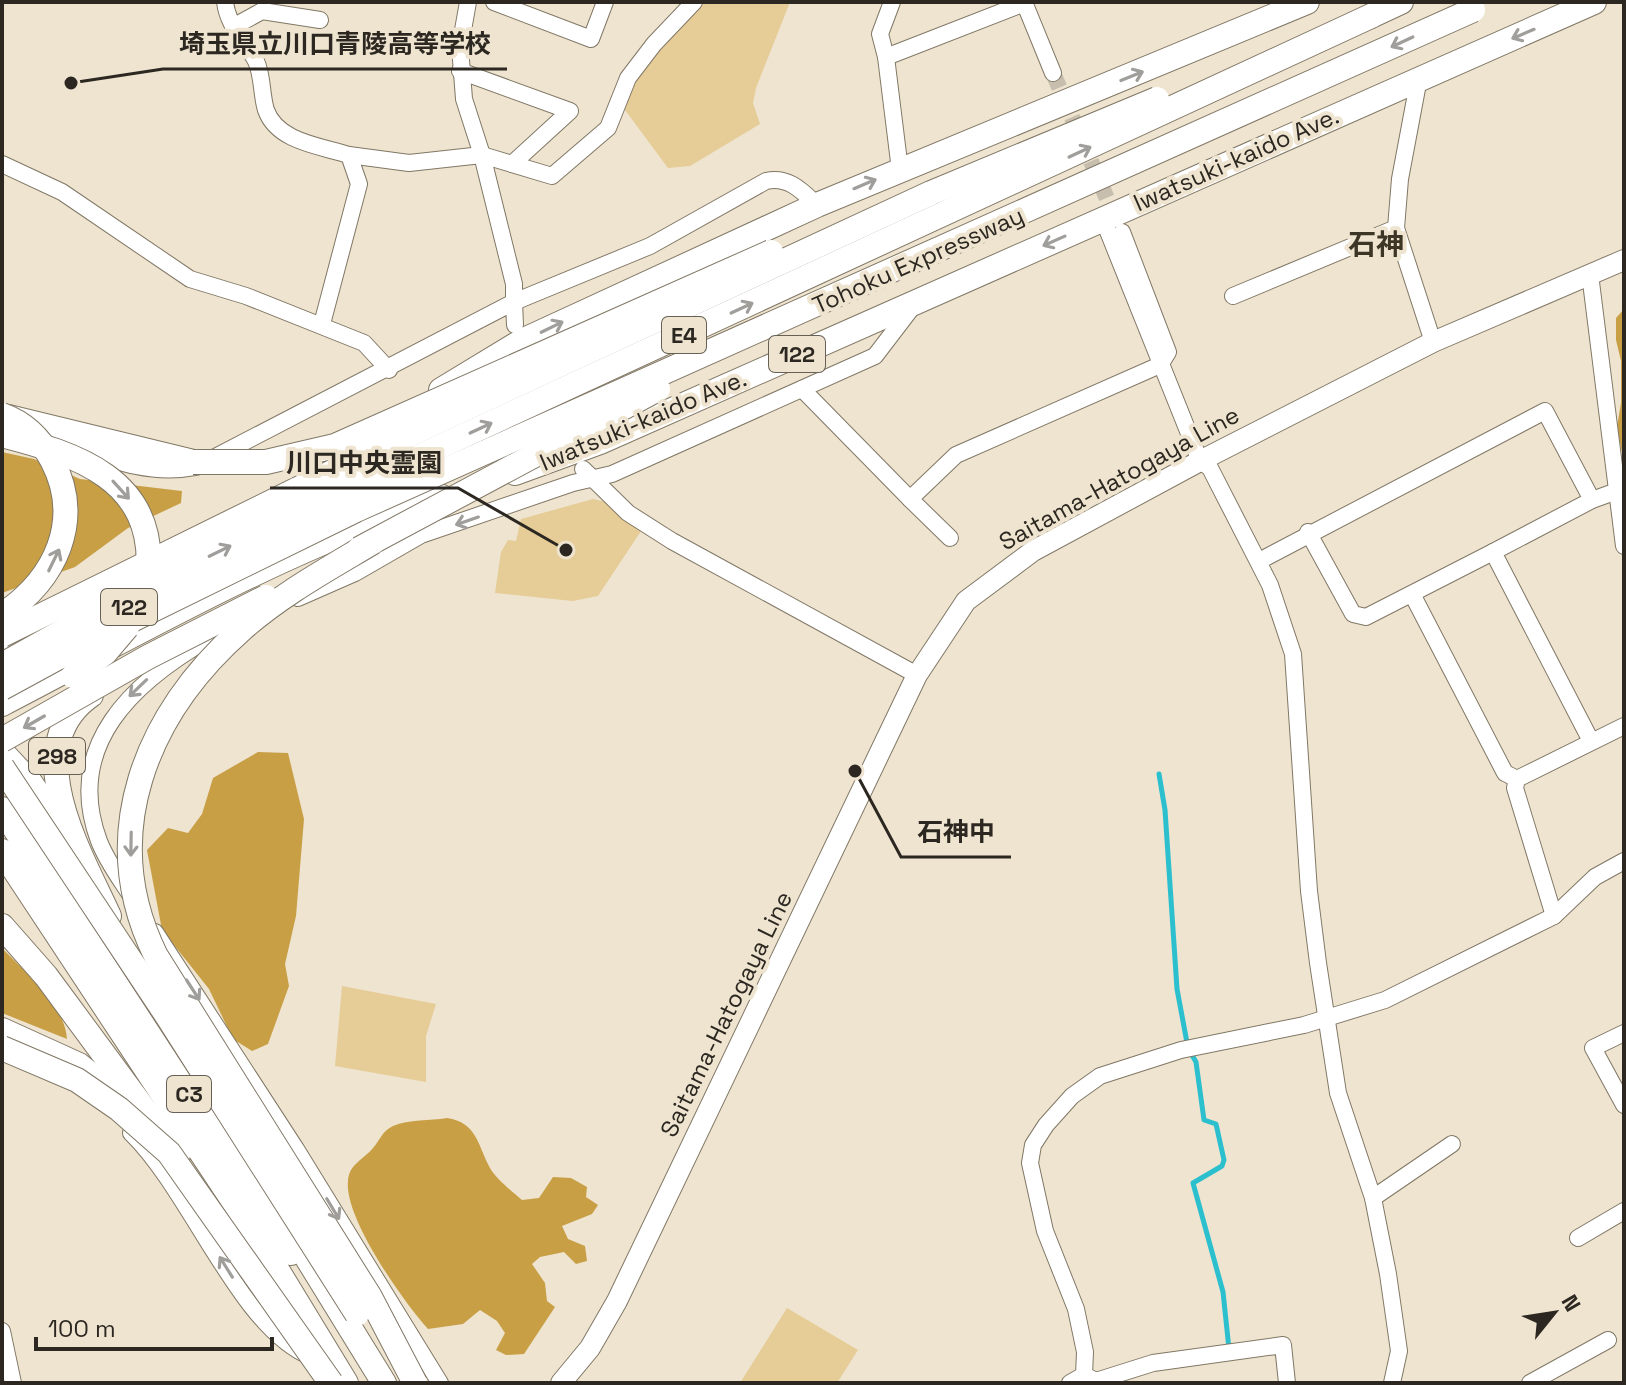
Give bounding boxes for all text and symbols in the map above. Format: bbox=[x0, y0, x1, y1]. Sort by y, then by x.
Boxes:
callout: 埼玉県立川口青陵高等学校 bbox=[163, 19, 507, 69]
text: 埼玉県立川口青陵高等学校 bbox=[179, 27, 491, 61]
one-way arrow bbox=[1511, 28, 1535, 43]
one-way arrow bbox=[1391, 35, 1415, 50]
one-way arrow bbox=[1119, 68, 1144, 82]
street label: Iwatsuki-kaido Ave. bbox=[1128, 100, 1344, 218]
one-way arrow bbox=[1068, 144, 1092, 159]
one-way arrow bbox=[852, 176, 877, 191]
street label: Tohoku Expressway bbox=[807, 199, 1029, 321]
district label: 石神 bbox=[1348, 226, 1404, 262]
one-way arrow bbox=[1042, 234, 1067, 249]
one-way arrow bbox=[730, 300, 754, 315]
road number: E4 bbox=[662, 317, 706, 353]
one-way arrow bbox=[539, 319, 563, 334]
road number: 122 bbox=[769, 336, 825, 372]
street label: Iwatsuki-kaido Ave. bbox=[535, 362, 751, 478]
street label: Saitama-Hatogaya Line bbox=[993, 399, 1245, 557]
one-way arrow bbox=[468, 420, 492, 435]
callout: 川口中央霊園 bbox=[270, 438, 458, 488]
text: 川口中央霊園 bbox=[286, 446, 442, 480]
one-way arrow bbox=[111, 480, 129, 500]
one-way arrow bbox=[455, 515, 480, 529]
one-way arrow bbox=[208, 543, 232, 558]
one-way arrow bbox=[47, 548, 63, 572]
road number: 122 bbox=[101, 589, 157, 625]
one-way arrow bbox=[129, 678, 148, 697]
one-way arrow bbox=[22, 715, 46, 730]
road number: 298 bbox=[29, 738, 85, 774]
callout: 石神中 bbox=[901, 807, 1011, 857]
text: 石神中 bbox=[917, 815, 995, 849]
one-way arrow bbox=[123, 830, 138, 857]
street label: Saitama-Hatogaya Line bbox=[653, 886, 799, 1142]
one-way arrow bbox=[186, 978, 202, 1001]
road number: C3 bbox=[167, 1076, 211, 1112]
one-way arrow bbox=[325, 1197, 341, 1220]
one-way arrow bbox=[218, 1256, 235, 1278]
north arrow bbox=[1514, 1273, 1594, 1353]
text: N bbox=[1556, 1290, 1587, 1316]
scale bar bbox=[36, 1301, 272, 1351]
text: 100 m bbox=[48, 1313, 116, 1344]

